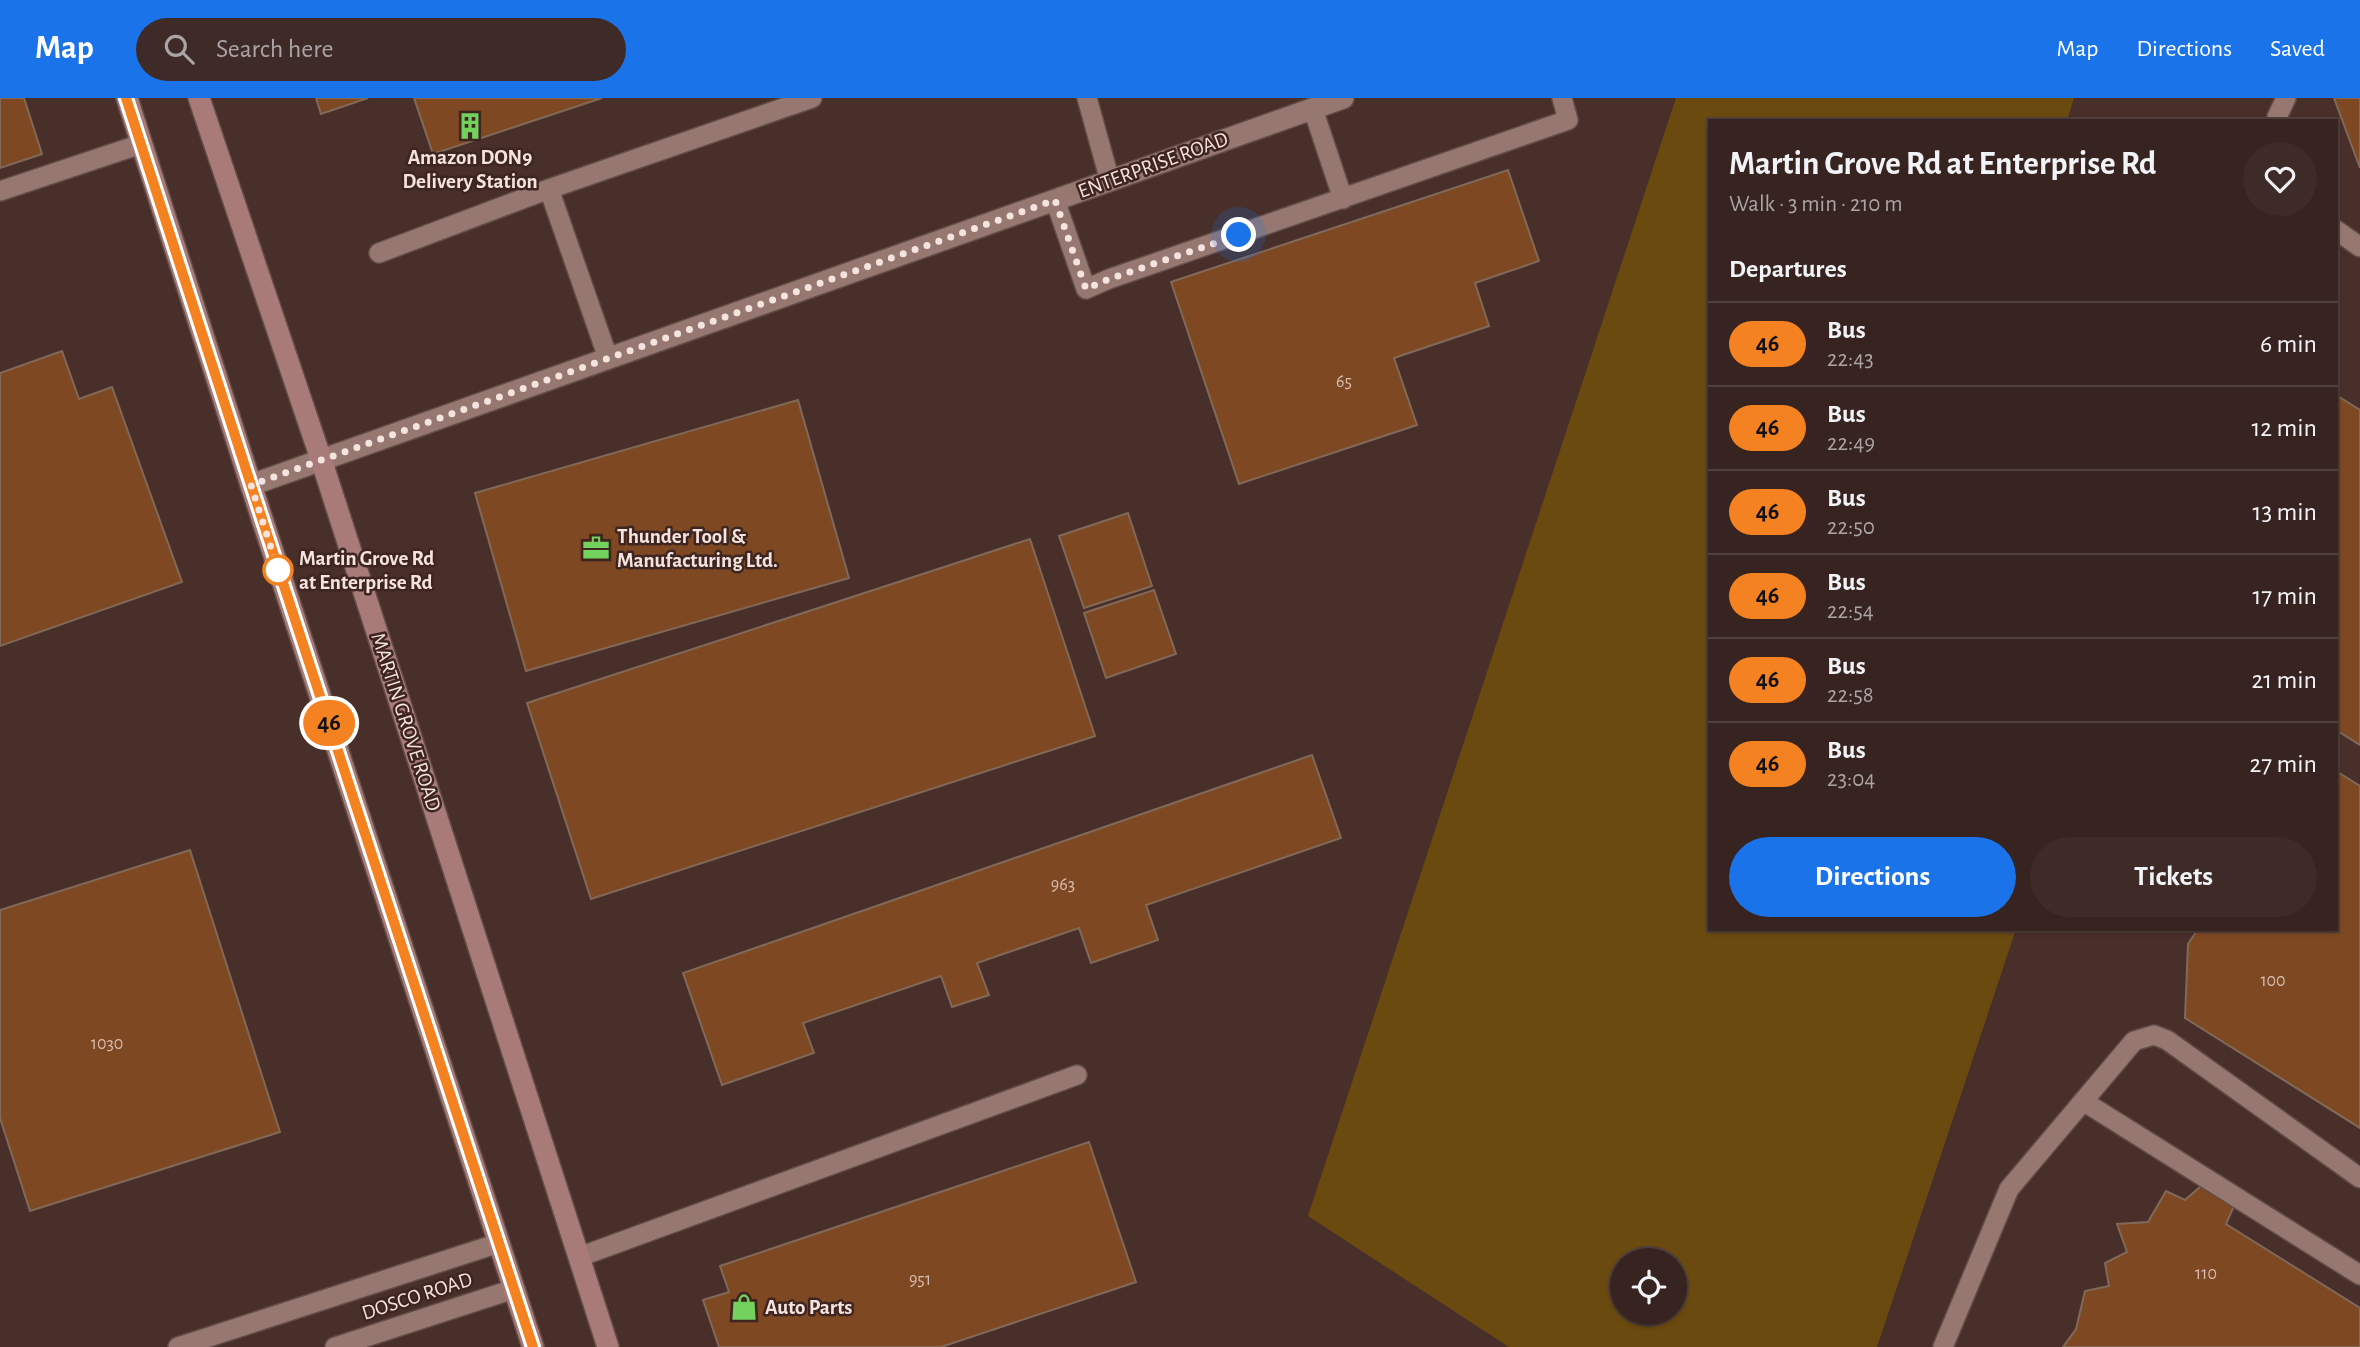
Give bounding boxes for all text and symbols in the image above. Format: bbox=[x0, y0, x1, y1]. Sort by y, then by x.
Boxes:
search box bbox=[136, 18, 626, 81]
icon: search bbox=[160, 30, 198, 68]
text: Map bbox=[35, 32, 94, 65]
text: Search here bbox=[216, 36, 334, 62]
text: Map bbox=[2056, 37, 2098, 61]
text: Directions bbox=[2136, 37, 2232, 61]
text: Saved bbox=[2270, 37, 2325, 61]
building icon: Amazon DON9 Delivery Station bbox=[455, 111, 485, 141]
street label: ENTERPRISE ROAD bbox=[1075, 128, 1231, 202]
button: heart bbox=[2243, 142, 2317, 216]
place label: Amazon DON9 Delivery Station bbox=[402, 147, 538, 192]
text: Martin Grove Rd at Enterprise Rd bbox=[1729, 148, 2156, 181]
text: Walk · 3 min · 210 m bbox=[1729, 193, 1903, 216]
your location bbox=[1221, 217, 1256, 252]
text: Departures bbox=[1729, 256, 1847, 282]
text: Bus bbox=[1827, 317, 1866, 343]
text: 6 min bbox=[2260, 331, 2317, 357]
text: 46 bbox=[1756, 332, 1779, 356]
text: 22:43 bbox=[1827, 348, 1874, 371]
house number: 65 bbox=[1336, 373, 1352, 391]
text: Bus bbox=[1827, 401, 1866, 427]
text: 12 min bbox=[2251, 415, 2317, 441]
text: 46 bbox=[1756, 416, 1779, 440]
text: 22:49 bbox=[1827, 432, 1875, 455]
text: Bus bbox=[1827, 485, 1866, 511]
text: 13 min bbox=[2253, 499, 2317, 525]
text: 46 bbox=[1756, 500, 1779, 524]
text: 22:50 bbox=[1827, 516, 1875, 539]
place label: Thunder Tool & Manufacturing Ltd. bbox=[617, 526, 778, 571]
office icon: Thunder Tool & Manufacturing Ltd. bbox=[581, 533, 611, 563]
place label: Martin Grove Rd at Enterprise Rd bbox=[299, 548, 434, 593]
marker: Martin Grove Rd at Enterprise Rd bbox=[263, 555, 293, 585]
text: Bus bbox=[1827, 569, 1866, 595]
text: 17 min bbox=[2252, 583, 2317, 609]
text: 46 bbox=[1756, 584, 1779, 608]
text: 22:54 bbox=[1827, 600, 1874, 623]
street label: MARTIN GROVE ROAD bbox=[367, 630, 445, 814]
text: Bus bbox=[1827, 653, 1866, 679]
text: 21 min bbox=[2251, 667, 2317, 693]
text: 46 bbox=[1756, 668, 1779, 692]
text: 22:58 bbox=[1827, 684, 1874, 707]
line badge: 46 bbox=[298, 700, 360, 746]
text: 46 bbox=[317, 711, 341, 735]
text: Bus bbox=[1827, 737, 1866, 763]
text: 27 min bbox=[2250, 751, 2317, 777]
text: 46 bbox=[1756, 752, 1779, 776]
text: 23:04 bbox=[1827, 768, 1875, 791]
button: Directions bbox=[1729, 837, 2016, 917]
button: Tickets bbox=[2030, 837, 2317, 917]
house number: 963 bbox=[1051, 876, 1075, 894]
house number: 100 bbox=[2260, 972, 2286, 990]
house number: 1030 bbox=[91, 1035, 123, 1053]
map controls bbox=[1610, 1248, 1687, 1325]
button: locate bbox=[1610, 1248, 1687, 1325]
house number: 110 bbox=[2195, 1265, 2217, 1283]
street label: DOSCO ROAD bbox=[359, 1268, 475, 1324]
house number: 951 bbox=[909, 1271, 931, 1289]
shop icon: Auto Parts bbox=[729, 1292, 759, 1322]
place label: Auto Parts bbox=[765, 1297, 852, 1318]

